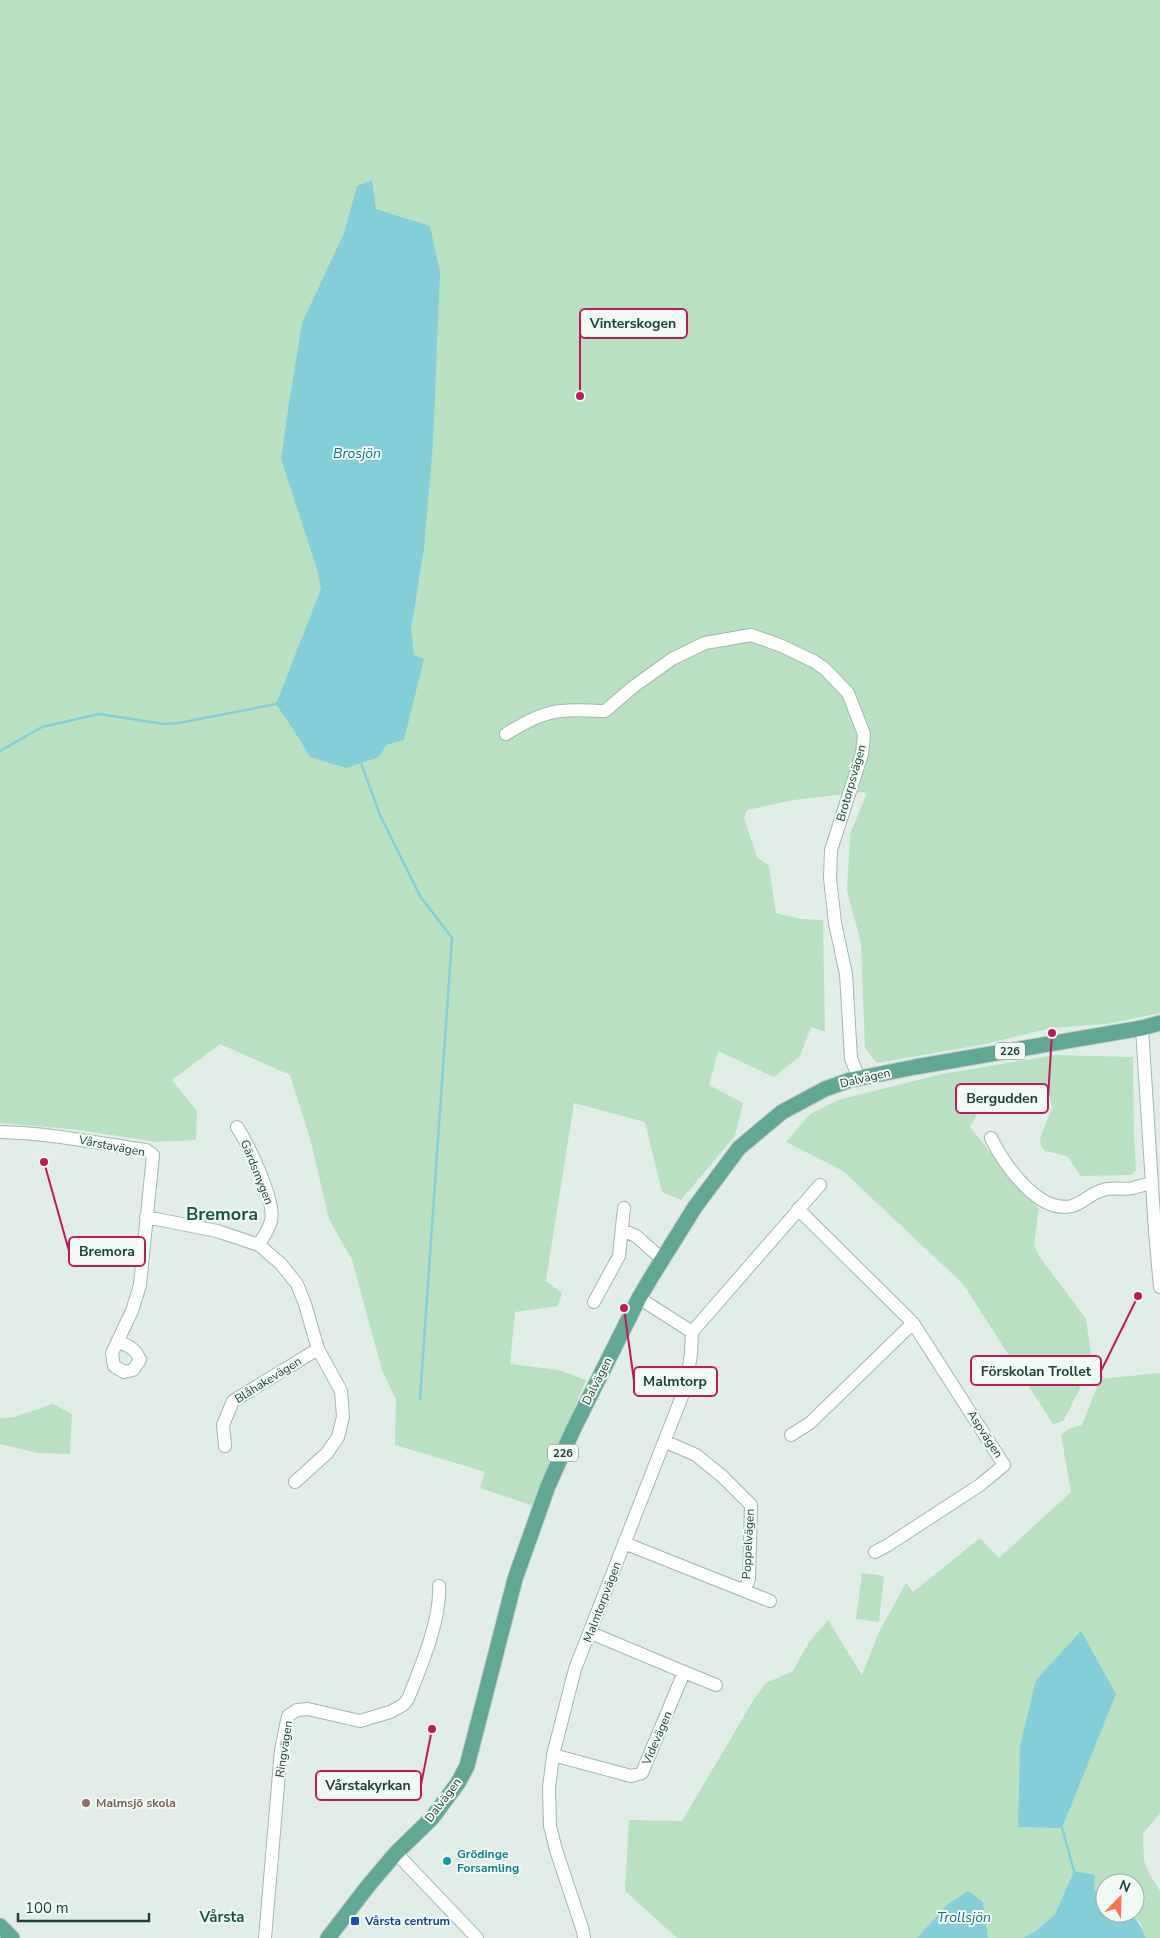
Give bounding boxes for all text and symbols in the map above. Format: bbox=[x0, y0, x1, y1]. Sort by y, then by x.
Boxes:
callout: Vinterskogen bbox=[580, 309, 687, 338]
text: Vinterskogen bbox=[589, 314, 676, 333]
water label: Brosjön bbox=[333, 444, 381, 463]
street label: Brotorpsvägen bbox=[832, 743, 870, 823]
road number: 226 bbox=[995, 1042, 1025, 1060]
street label: Dalvägen bbox=[838, 1064, 892, 1092]
callout: Bergudden bbox=[956, 1084, 1048, 1113]
text: Bergudden bbox=[966, 1089, 1038, 1108]
street label: Vårstavägen bbox=[77, 1132, 146, 1160]
street label: Gärdsmygen bbox=[237, 1137, 277, 1207]
district label: Bremora bbox=[186, 1202, 258, 1226]
callout: Bremora bbox=[69, 1237, 145, 1266]
text: Bremora bbox=[79, 1242, 135, 1261]
street label: Blåhakevägen bbox=[232, 1353, 304, 1407]
street label: Dalvägen bbox=[578, 1354, 616, 1408]
callout: Förskolan Trollet bbox=[971, 1356, 1101, 1385]
text: Förskolan Trollet bbox=[981, 1362, 1092, 1381]
callout: Malmtorp bbox=[634, 1367, 717, 1396]
text: Malmtorp bbox=[643, 1372, 707, 1391]
street label: Aspvägen bbox=[964, 1407, 1006, 1461]
road number: 226 bbox=[548, 1445, 578, 1462]
street label: Poppelvägen bbox=[738, 1508, 758, 1580]
street label: Malmtorpvägen bbox=[579, 1559, 625, 1645]
street label: Videvägen bbox=[638, 1709, 676, 1768]
street label: Ringvägen bbox=[272, 1719, 296, 1779]
callout: Vårstakyrkan bbox=[316, 1771, 421, 1800]
street label: Dalvägen bbox=[421, 1775, 465, 1825]
text: Vårstakyrkan bbox=[324, 1776, 411, 1795]
place label: Malmsjö skola bbox=[96, 1795, 176, 1811]
marker: Malmsjö skola bbox=[80, 1797, 92, 1809]
place label: Grödinge Forsamling bbox=[457, 1846, 519, 1876]
marker: Grödinge Forsamling bbox=[441, 1855, 453, 1867]
north arrow bbox=[1095, 1873, 1145, 1923]
text: N bbox=[1116, 1876, 1133, 1897]
scale bar bbox=[18, 1890, 149, 1922]
text: 100 m bbox=[25, 1898, 69, 1918]
district label: Vårsta bbox=[198, 1907, 245, 1927]
water label: Trollsjön bbox=[937, 1908, 991, 1927]
place label: Vårsta centrum bbox=[364, 1913, 450, 1929]
marker: Vårsta centrum bbox=[349, 1915, 361, 1927]

